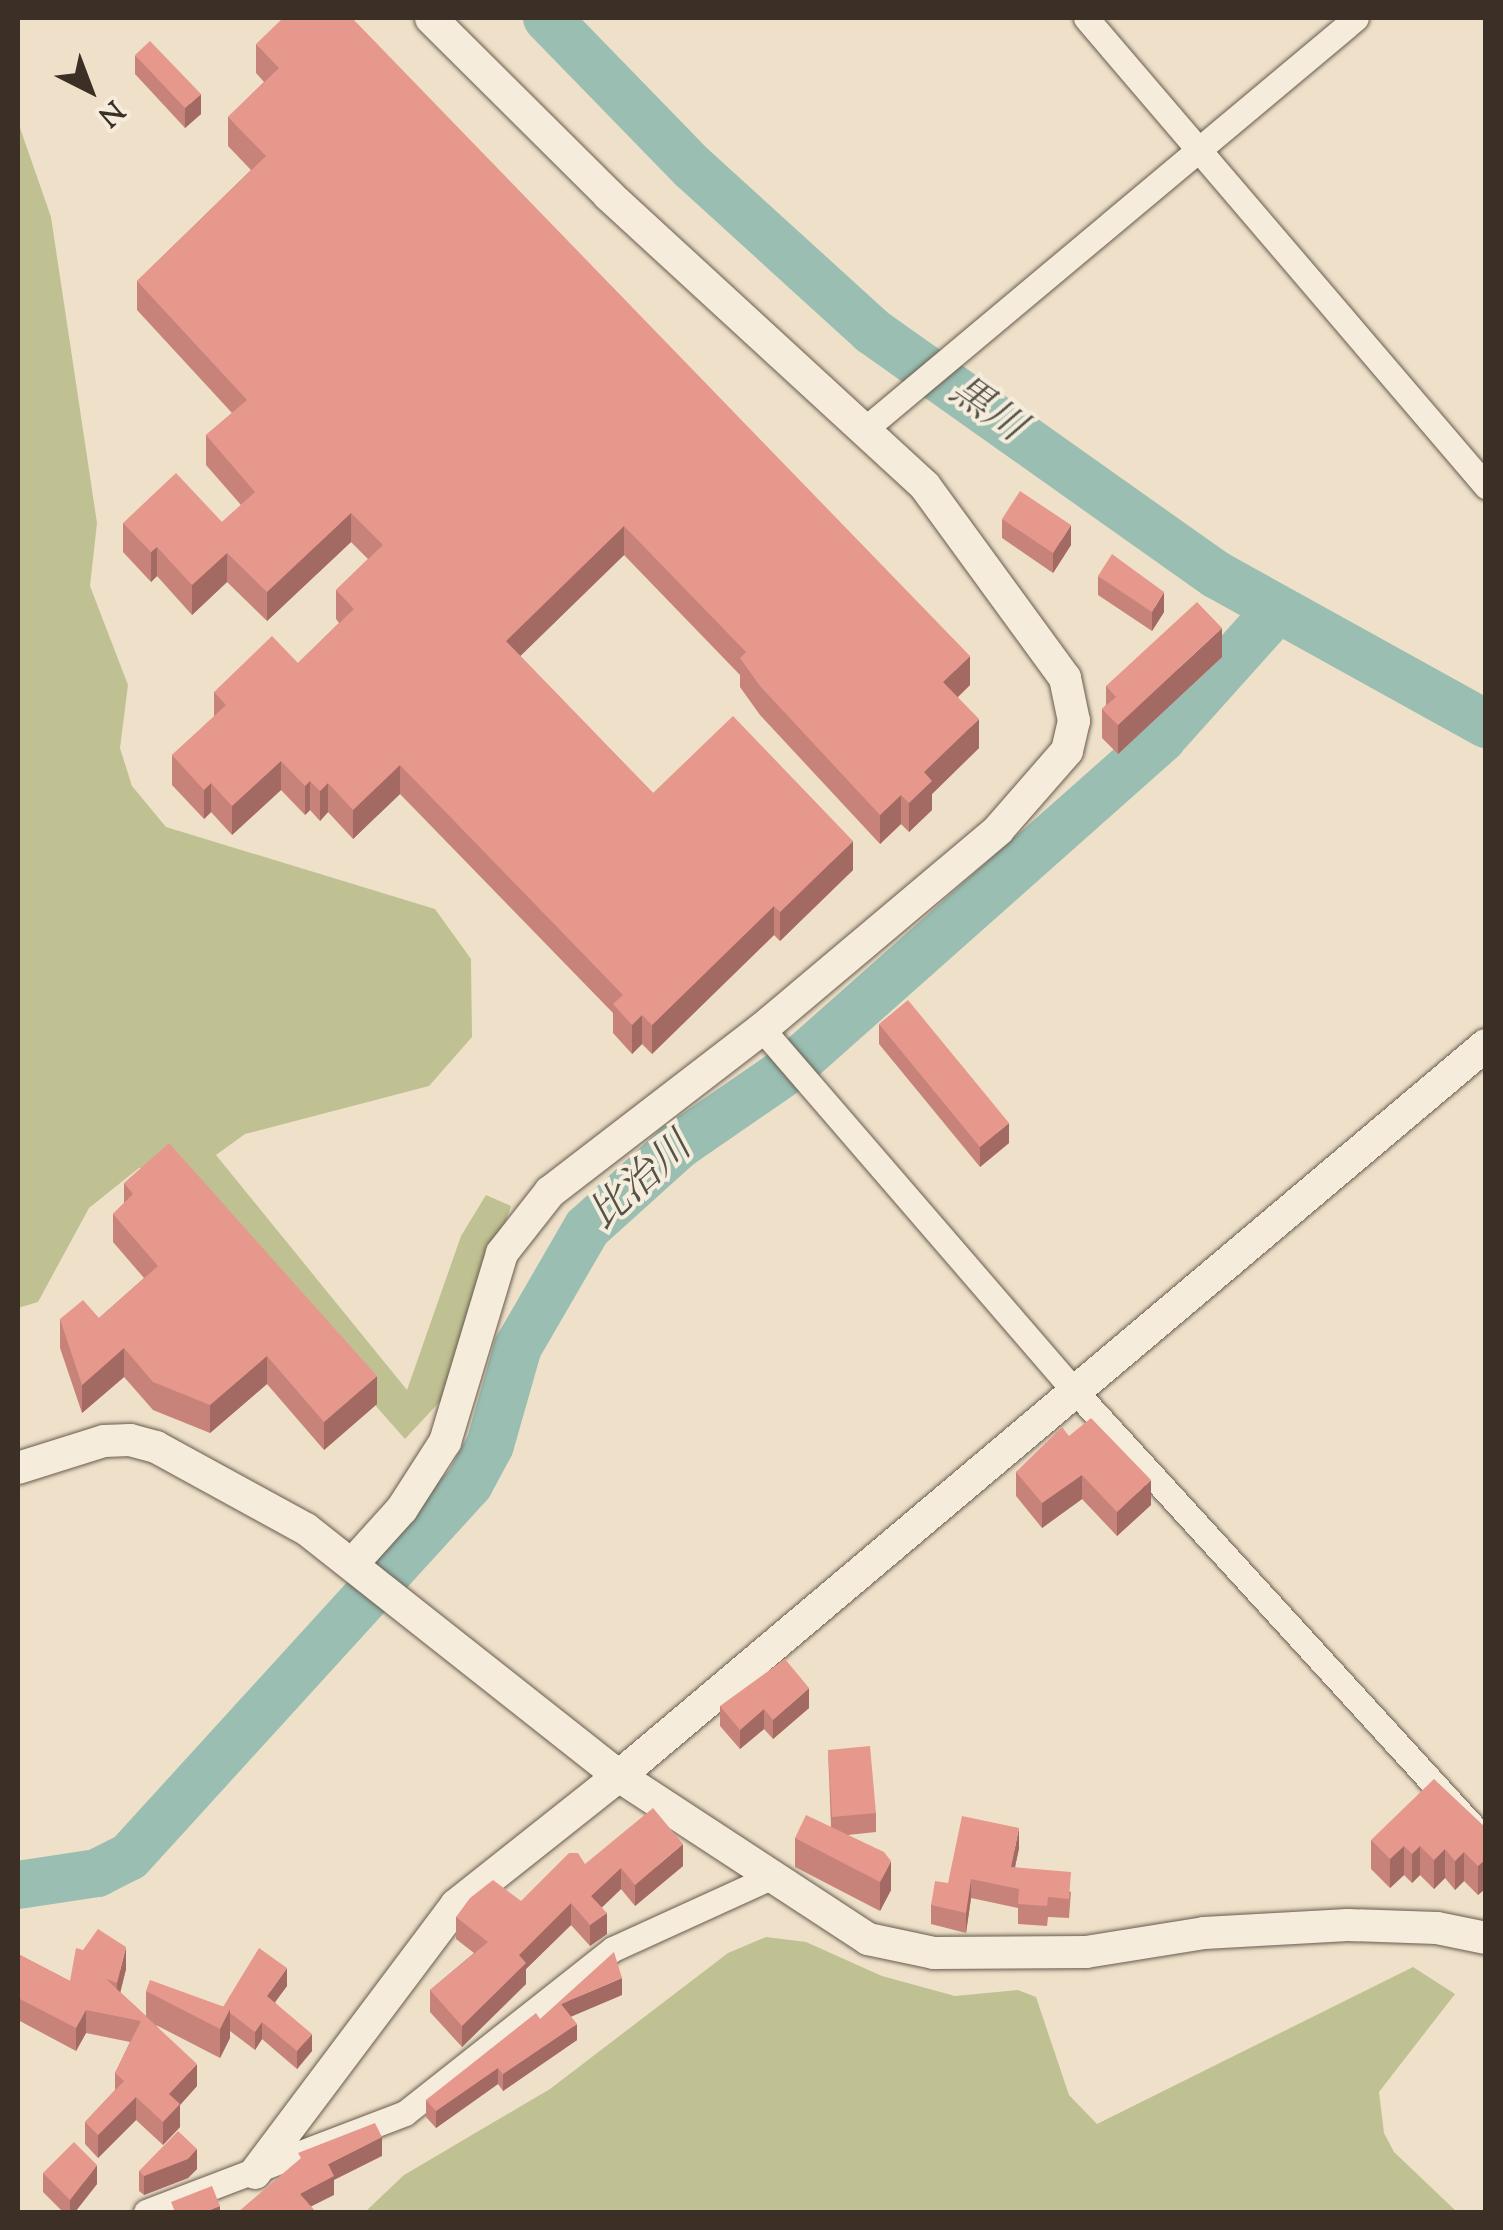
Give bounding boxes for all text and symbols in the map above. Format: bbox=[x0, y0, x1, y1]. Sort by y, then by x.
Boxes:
north arrow bbox=[40, 40, 140, 140]
text: N bbox=[88, 90, 132, 135]
water label: 黒川 bbox=[939, 368, 1033, 454]
water label: 比治川 bbox=[581, 1125, 703, 1241]

